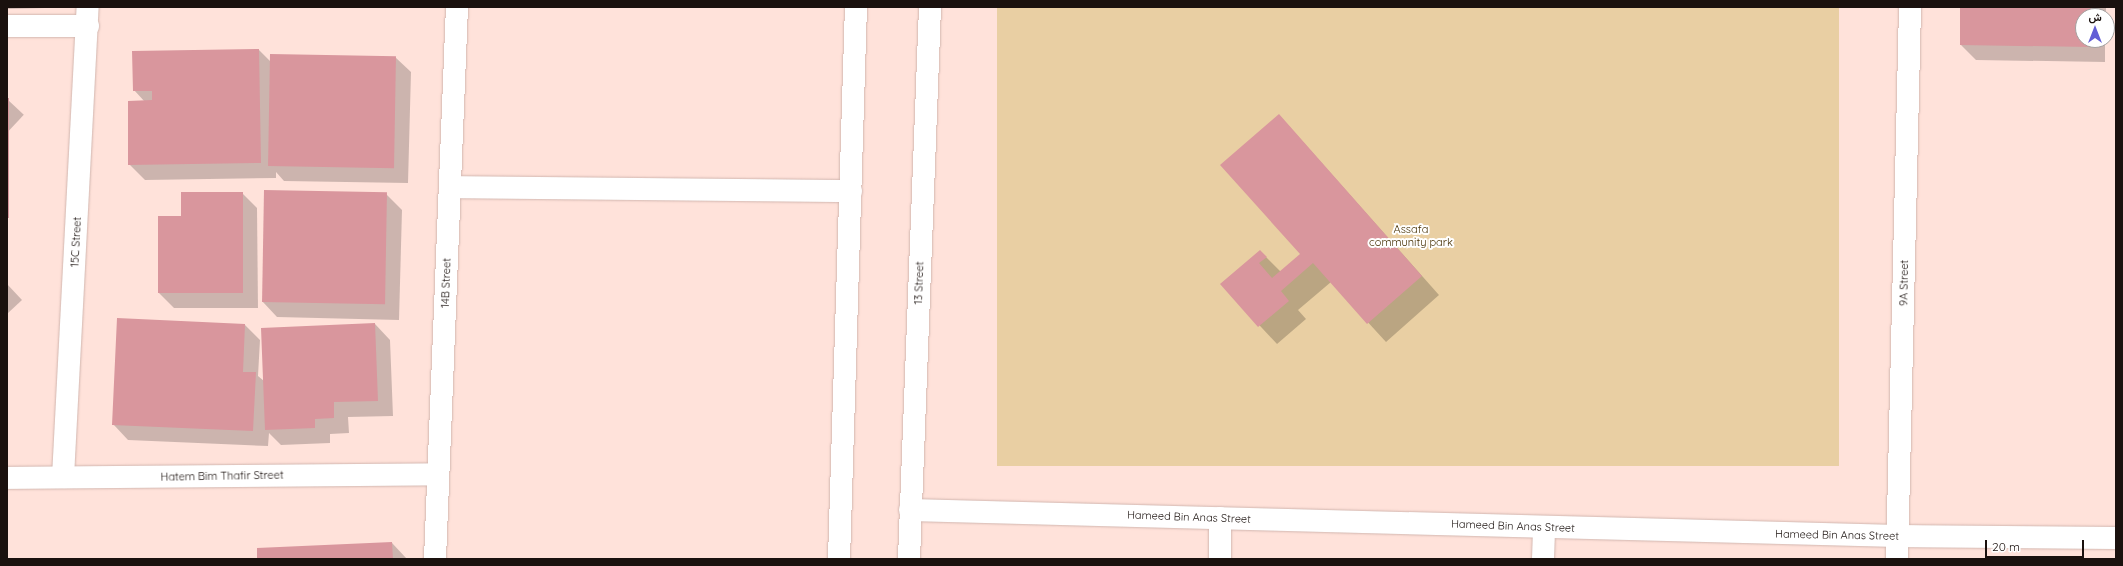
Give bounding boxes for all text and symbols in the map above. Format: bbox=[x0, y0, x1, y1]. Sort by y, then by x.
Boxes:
north arrow bbox=[2075, 8, 2115, 48]
text: ش bbox=[2088, 10, 2102, 24]
street label: 15C Street bbox=[68, 217, 84, 267]
park label: Assafa community park bbox=[1369, 223, 1453, 249]
street label: 14B Street bbox=[439, 258, 453, 308]
street label: 9A Street bbox=[1897, 260, 1911, 306]
street label: 13 Street bbox=[912, 261, 926, 305]
street label: Hatem Bim Thafir Street bbox=[160, 468, 284, 484]
street label: Hameed Bin Anas Street bbox=[1127, 508, 1251, 526]
street label: Hameed Bin Anas Street bbox=[1451, 517, 1575, 535]
street label: Hameed Bin Anas Street bbox=[1775, 527, 1899, 543]
scale bar bbox=[1987, 532, 2086, 558]
text: 20 m bbox=[1992, 539, 2020, 554]

